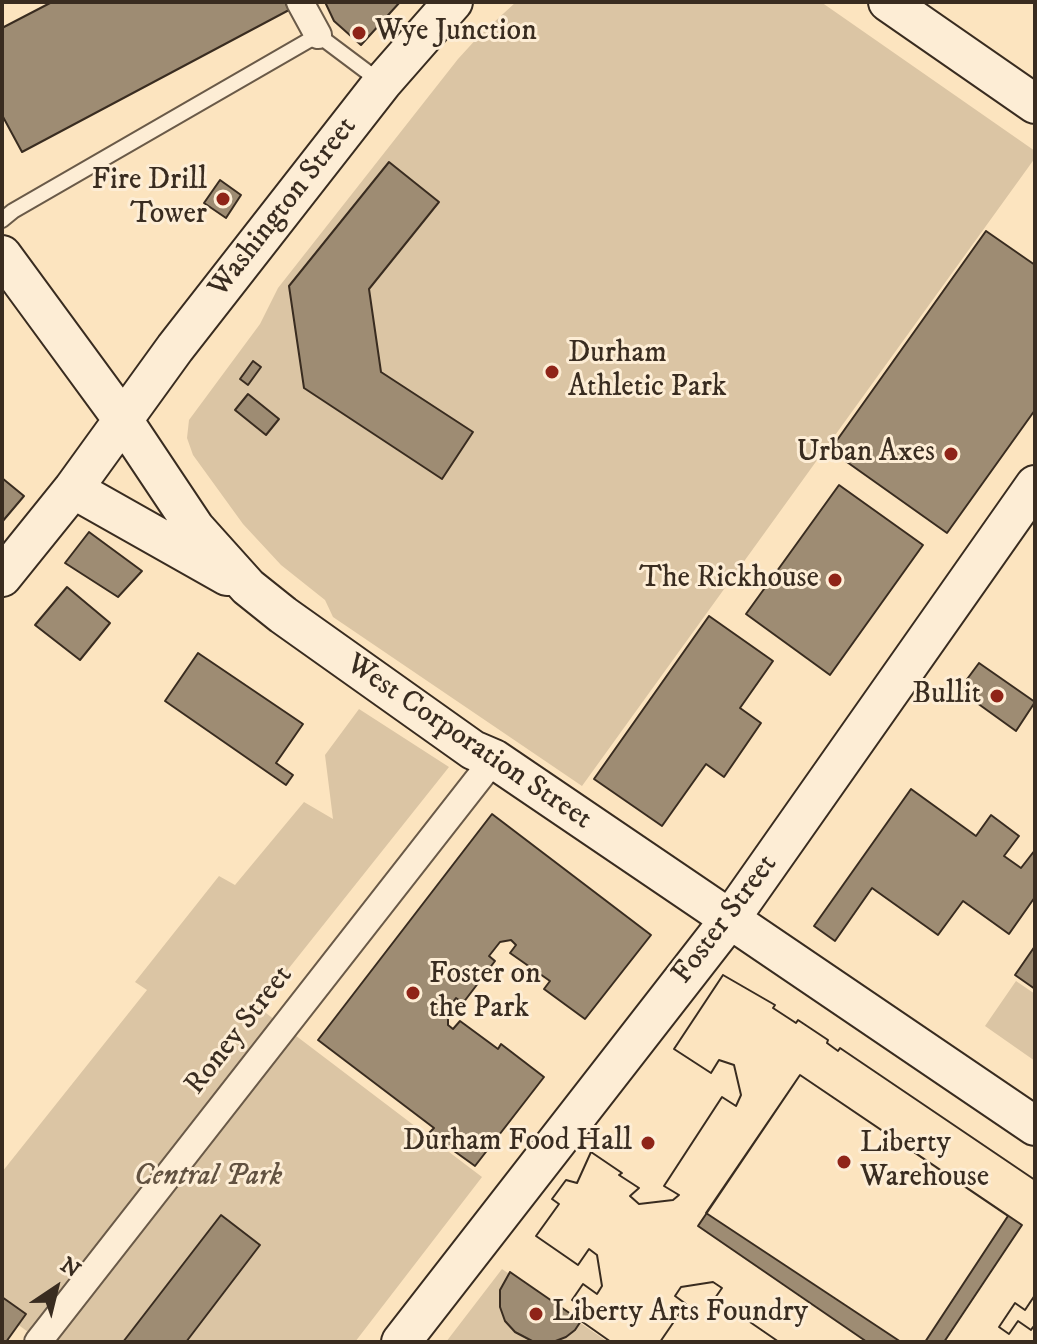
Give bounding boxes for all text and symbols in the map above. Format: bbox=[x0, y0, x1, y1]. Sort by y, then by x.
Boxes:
place label: Wye Junction bbox=[375, 15, 537, 51]
marker: Wye Junction bbox=[350, 24, 368, 42]
street label: Washington Street bbox=[202, 110, 366, 306]
place label: Fire Drill Tower bbox=[92, 164, 207, 234]
marker: Fire Drill Tower bbox=[214, 190, 232, 208]
place label: Durham Athletic Park bbox=[568, 337, 727, 408]
marker: Durham Athletic Park bbox=[543, 363, 561, 381]
place label: Urban Axes bbox=[796, 436, 935, 472]
marker: Urban Axes bbox=[942, 445, 960, 463]
place label: The Rickhouse bbox=[639, 562, 819, 598]
marker: The Rickhouse bbox=[826, 571, 844, 589]
street label: West Corporation Street bbox=[338, 647, 598, 839]
place label: Bullit bbox=[912, 678, 981, 714]
marker: Bullit bbox=[988, 687, 1006, 705]
street label: Foster Street bbox=[666, 848, 786, 992]
place label: Foster on the Park bbox=[429, 958, 541, 1028]
street label: Roney Street bbox=[178, 959, 302, 1103]
marker: Foster on the Park bbox=[404, 984, 422, 1002]
place label: Durham Food Hall bbox=[403, 1125, 632, 1161]
place label: Liberty Warehouse bbox=[860, 1127, 989, 1198]
marker: Durham Food Hall bbox=[639, 1134, 657, 1152]
marker: Liberty Warehouse bbox=[835, 1153, 853, 1171]
park label: Central Park bbox=[134, 1160, 282, 1196]
north arrow bbox=[16, 1248, 96, 1328]
text: N bbox=[55, 1252, 85, 1284]
place label: Liberty Arts Foundry bbox=[552, 1296, 808, 1332]
marker: Liberty Arts Foundry bbox=[527, 1305, 545, 1323]

